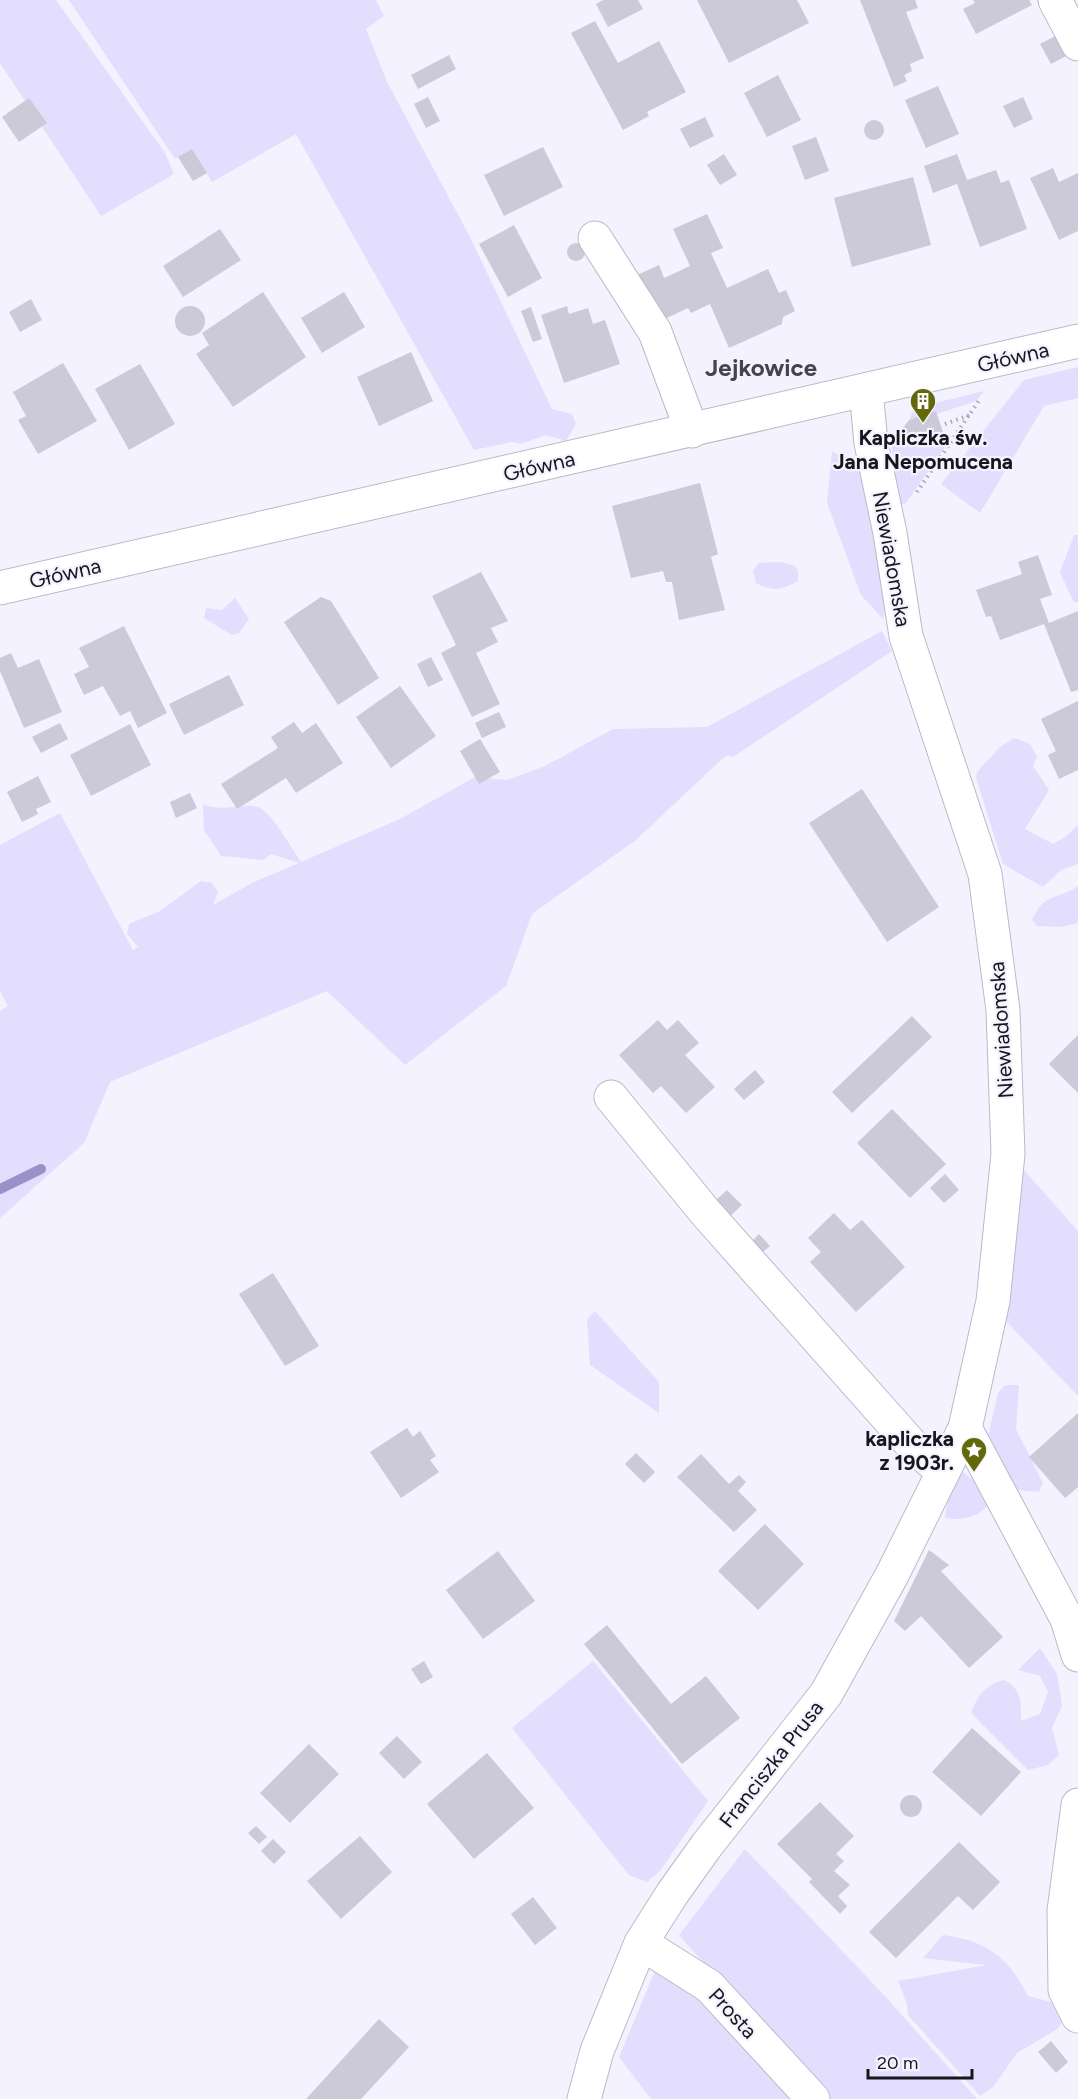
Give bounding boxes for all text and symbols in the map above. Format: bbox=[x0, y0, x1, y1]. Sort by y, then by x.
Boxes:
street label: Główna bbox=[975, 337, 1051, 377]
district label: Jejkowice bbox=[705, 353, 817, 382]
building icon: Kapliczka św. Jana Nepomucena bbox=[908, 386, 938, 424]
place label: Kapliczka św. Jana Nepomucena bbox=[833, 425, 1013, 474]
street label: Główna bbox=[501, 446, 577, 486]
street label: Niewiadomska bbox=[868, 489, 916, 629]
street label: Główna bbox=[27, 553, 103, 593]
street label: Niewiadomska bbox=[984, 961, 1018, 1099]
place label: kapliczka z 1903r. bbox=[865, 1426, 954, 1475]
place icon: kapliczka z 1903r. bbox=[959, 1435, 989, 1473]
street label: Franciszka Prusa bbox=[714, 1696, 828, 1832]
street label: Prosta bbox=[703, 1983, 763, 2043]
scale bar bbox=[868, 2042, 972, 2080]
text: 20 m bbox=[877, 2052, 918, 2074]

